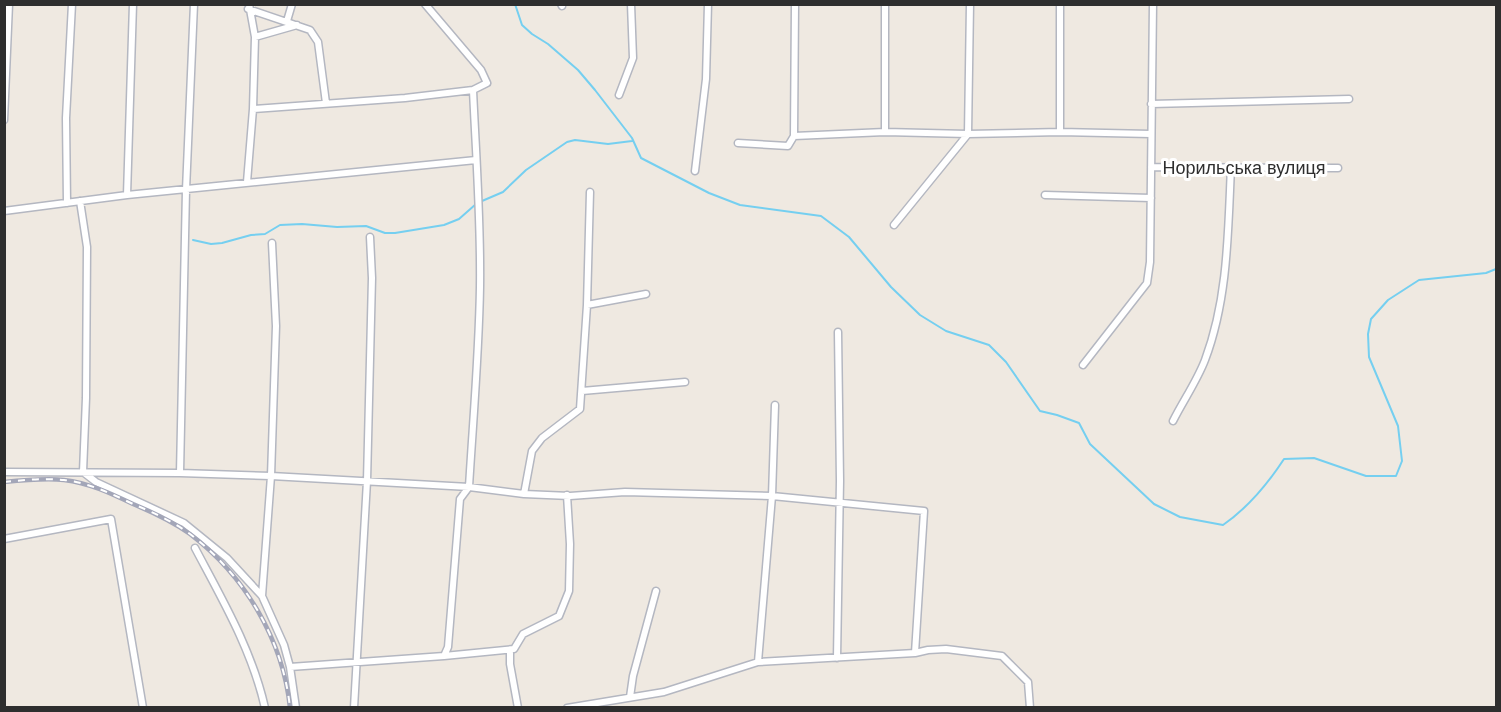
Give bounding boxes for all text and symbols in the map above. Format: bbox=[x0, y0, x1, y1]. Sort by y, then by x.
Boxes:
street label: Норильська вулиця bbox=[1162, 158, 1326, 178]

